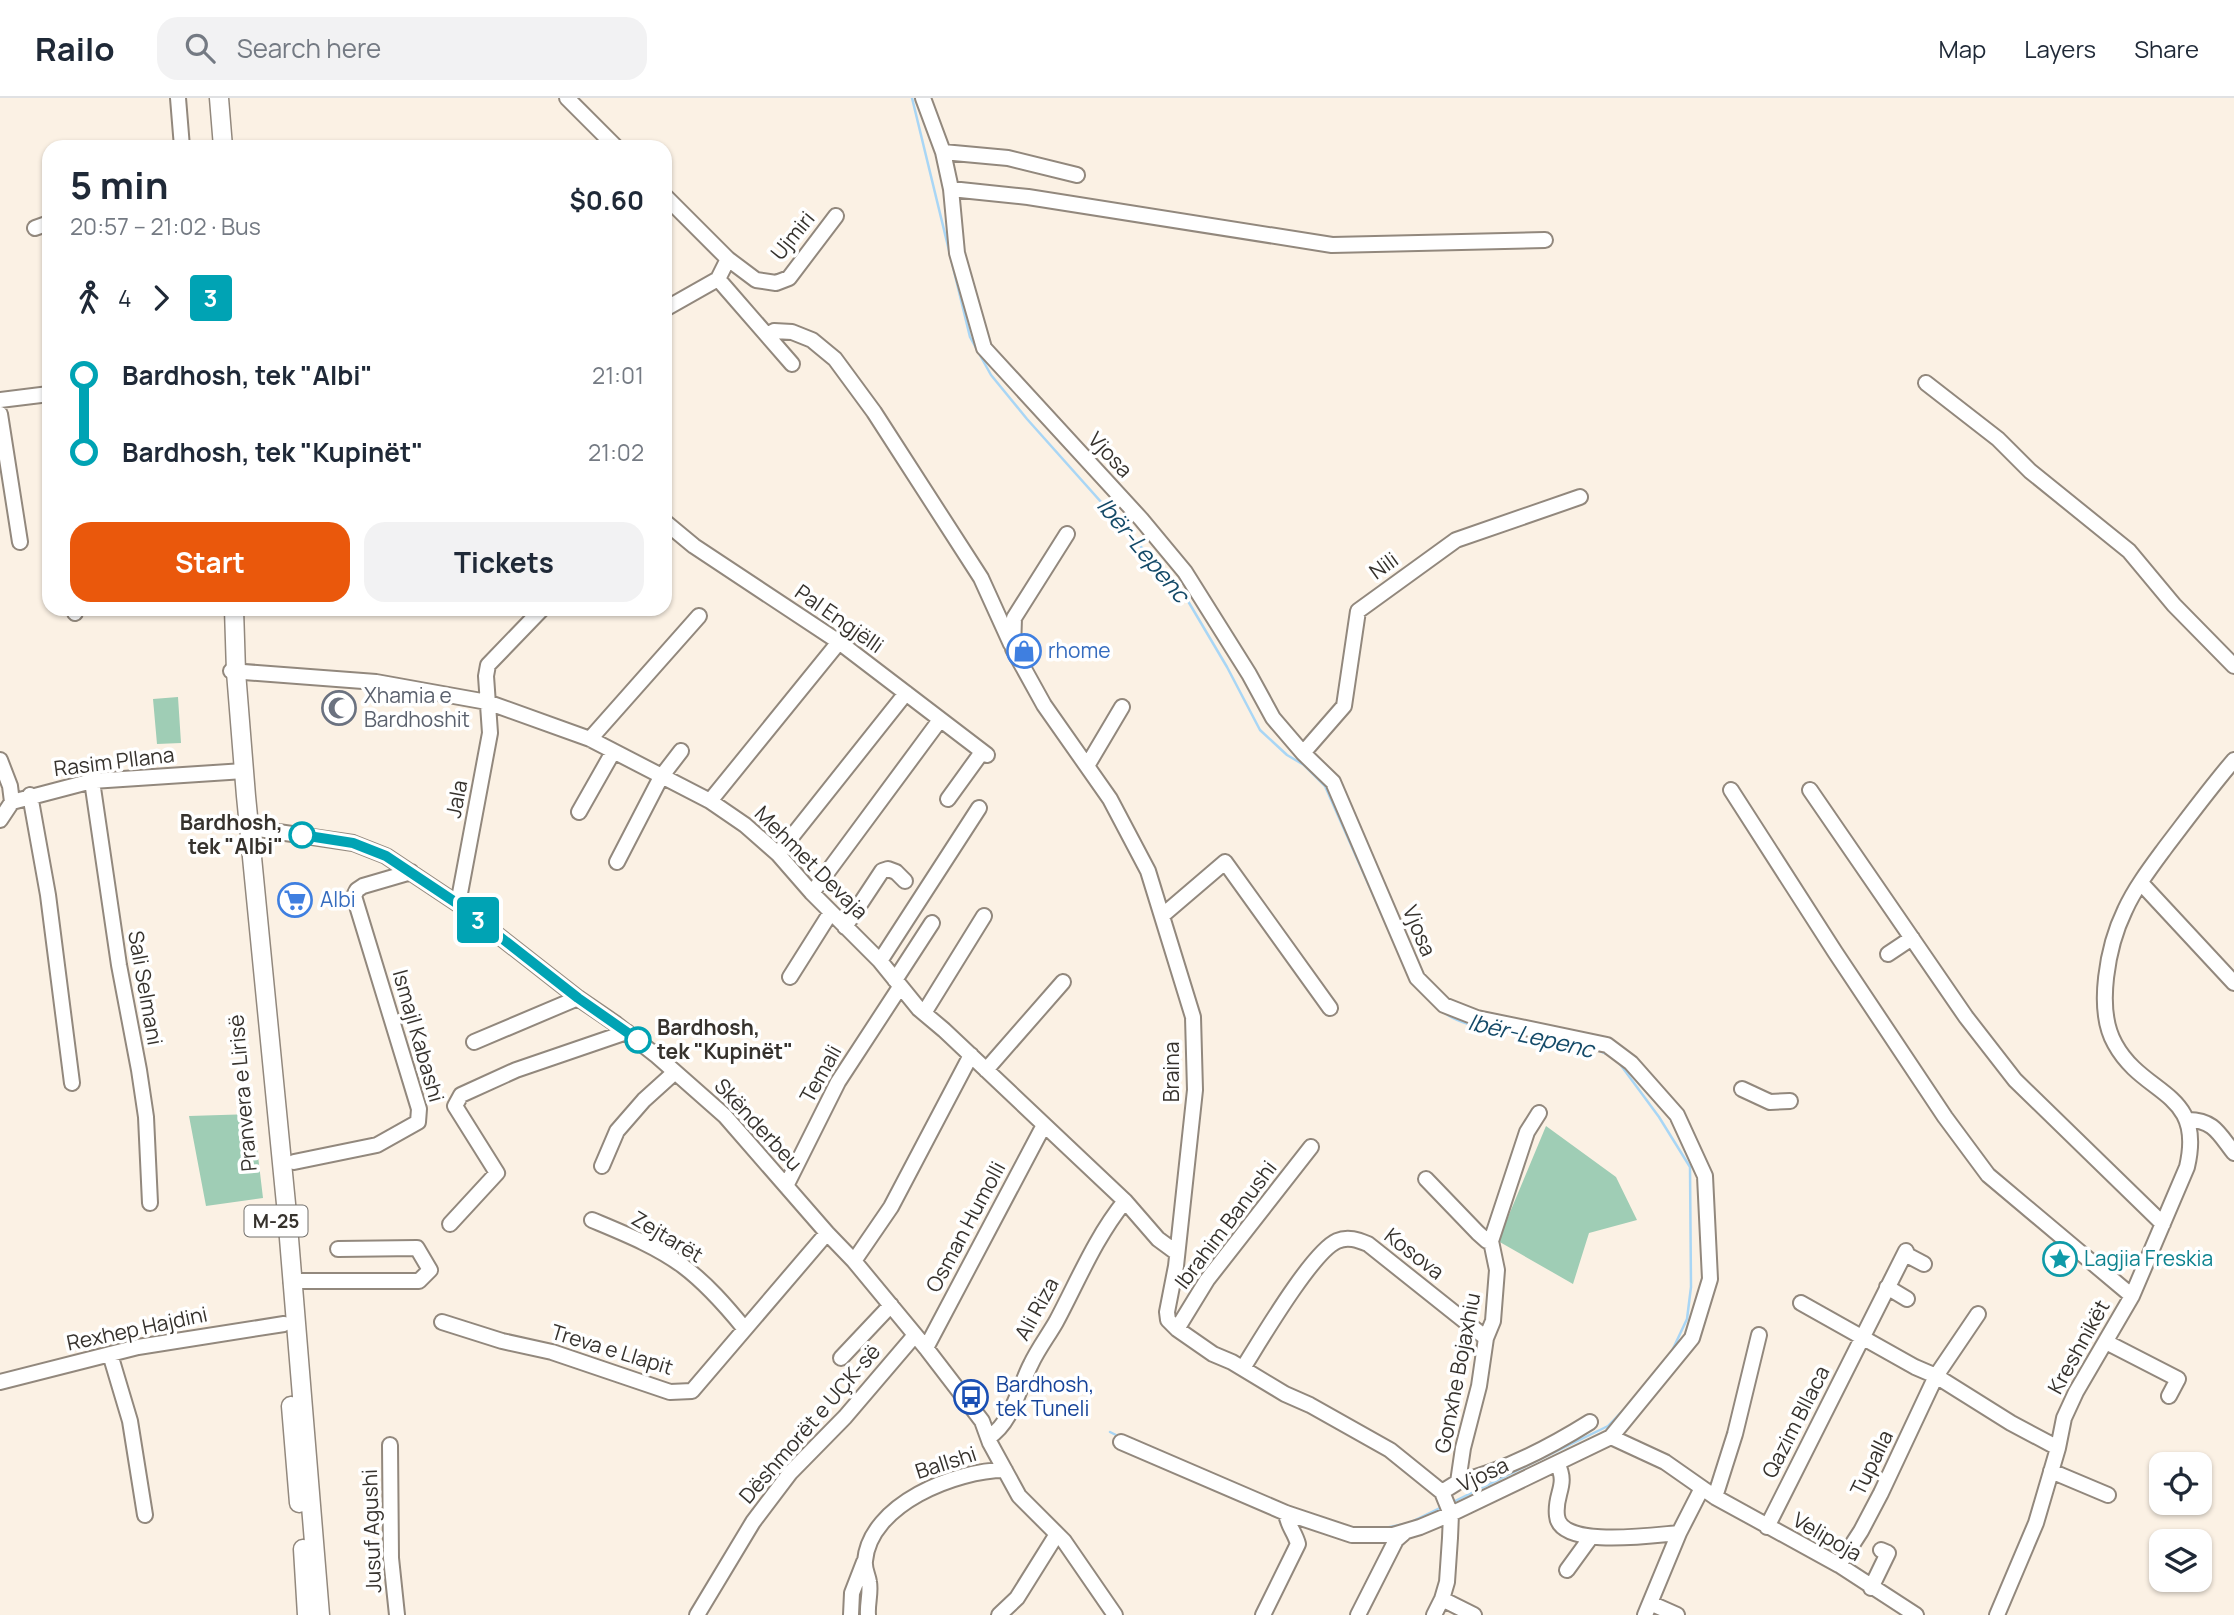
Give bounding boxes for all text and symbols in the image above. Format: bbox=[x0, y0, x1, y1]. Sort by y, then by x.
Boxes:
search box bbox=[157, 17, 647, 80]
text: Railo bbox=[35, 26, 115, 71]
icon: search bbox=[181, 29, 219, 67]
text: Search here bbox=[237, 30, 381, 66]
text: Map bbox=[1939, 32, 1986, 65]
text: Layers bbox=[2024, 32, 2096, 65]
text: Share bbox=[2134, 32, 2199, 65]
text: 5 min bbox=[70, 158, 168, 210]
text: $0.60 bbox=[569, 182, 644, 218]
street label: Ujmiri bbox=[764, 205, 820, 266]
text: 20:57 – 21:02 · Bus bbox=[70, 210, 261, 242]
icon: walk bbox=[70, 279, 108, 317]
icon: forward bbox=[142, 279, 180, 317]
text: 3 bbox=[204, 281, 218, 314]
text: 4 bbox=[118, 282, 132, 314]
text: Bardhosh, tek "Albi" bbox=[122, 357, 373, 393]
text: 21:01 bbox=[592, 359, 644, 391]
street label: Vjosa bbox=[1082, 425, 1139, 483]
text: Bardhosh, tek "Kupinët" bbox=[122, 434, 423, 470]
text: 21:02 bbox=[588, 436, 644, 468]
water label: Ibër-Lepenc bbox=[1090, 490, 1199, 610]
button: Start bbox=[70, 522, 350, 602]
button: Tickets bbox=[364, 522, 644, 602]
street label: Nili bbox=[1363, 545, 1403, 585]
street label: Pal Engjëlli bbox=[790, 577, 889, 659]
shop icon: rhome bbox=[1005, 632, 1043, 670]
place label: rhome bbox=[1048, 636, 1110, 664]
place label: Xhamia e Bardhoshit bbox=[364, 681, 470, 733]
mosque icon: Xhamia e Bardhoshit bbox=[320, 689, 358, 727]
street label: Rasim Pllana bbox=[52, 740, 176, 782]
street label: Jala bbox=[439, 778, 473, 820]
street label: Mehmet Devaja bbox=[749, 799, 875, 925]
place label: Bardhosh, tek "Albi" bbox=[180, 808, 283, 860]
marker: Bardhosh, tek "Albi" bbox=[289, 822, 315, 848]
supermarket icon: Albi bbox=[276, 881, 314, 919]
place label: Albi bbox=[320, 885, 356, 913]
line badge: 3 bbox=[455, 897, 501, 943]
street label: Vjosa bbox=[1397, 901, 1443, 960]
text: 3 bbox=[471, 903, 485, 936]
street label: Sali Selmani bbox=[122, 928, 170, 1047]
street label: Ismajl Kabashi bbox=[387, 966, 451, 1105]
water label: Ibër-Lepenc bbox=[1465, 1005, 1600, 1066]
street label: Pranvera e Lirisë bbox=[221, 1013, 263, 1173]
place label: Bardhosh, tek "Kupinët" bbox=[657, 1013, 793, 1065]
marker: Bardhosh, tek "Kupinët" bbox=[625, 1027, 651, 1053]
street label: Temali bbox=[793, 1040, 847, 1107]
street label: Braina bbox=[1157, 1042, 1185, 1102]
street label: Skënderbeu bbox=[709, 1072, 809, 1177]
street label: Ibrahim Banushi bbox=[1168, 1155, 1283, 1294]
street label: Osman Humolli bbox=[919, 1156, 1011, 1297]
street label: Zejtarët bbox=[627, 1204, 708, 1268]
road number: M-25 bbox=[244, 1205, 308, 1236]
street label: Kosova bbox=[1379, 1221, 1450, 1285]
place icon: Lagjia Freskia bbox=[2041, 1240, 2079, 1278]
place label: Lagjia Freskia bbox=[2084, 1244, 2213, 1272]
street label: Ali Riza bbox=[1007, 1272, 1065, 1345]
street label: Gonxhe Bojaxhiu bbox=[1428, 1290, 1486, 1455]
street label: Kreshnikët bbox=[2041, 1294, 2115, 1399]
street label: Rexhep Hajdini bbox=[64, 1299, 210, 1357]
street label: Treva e Llapit bbox=[548, 1317, 677, 1381]
street label: Dëshmorët e UÇK-së bbox=[732, 1338, 886, 1509]
street label: Qazim Bllaca bbox=[1755, 1361, 1835, 1482]
place label: Bardhosh, tek Tuneli bbox=[996, 1370, 1094, 1422]
bus stop icon: Bardhosh, tek Tuneli bbox=[952, 1378, 990, 1416]
street label: Tupalla bbox=[1843, 1425, 1899, 1500]
street label: Ballshi bbox=[912, 1439, 980, 1485]
street label: Vjosa bbox=[1453, 1450, 1512, 1498]
map controls bbox=[2149, 1452, 2212, 1592]
button: locate bbox=[2149, 1452, 2212, 1515]
street label: Jusuf Agushi bbox=[355, 1469, 387, 1593]
street label: Velipoja bbox=[1788, 1505, 1867, 1567]
button: layers bbox=[2149, 1529, 2212, 1592]

